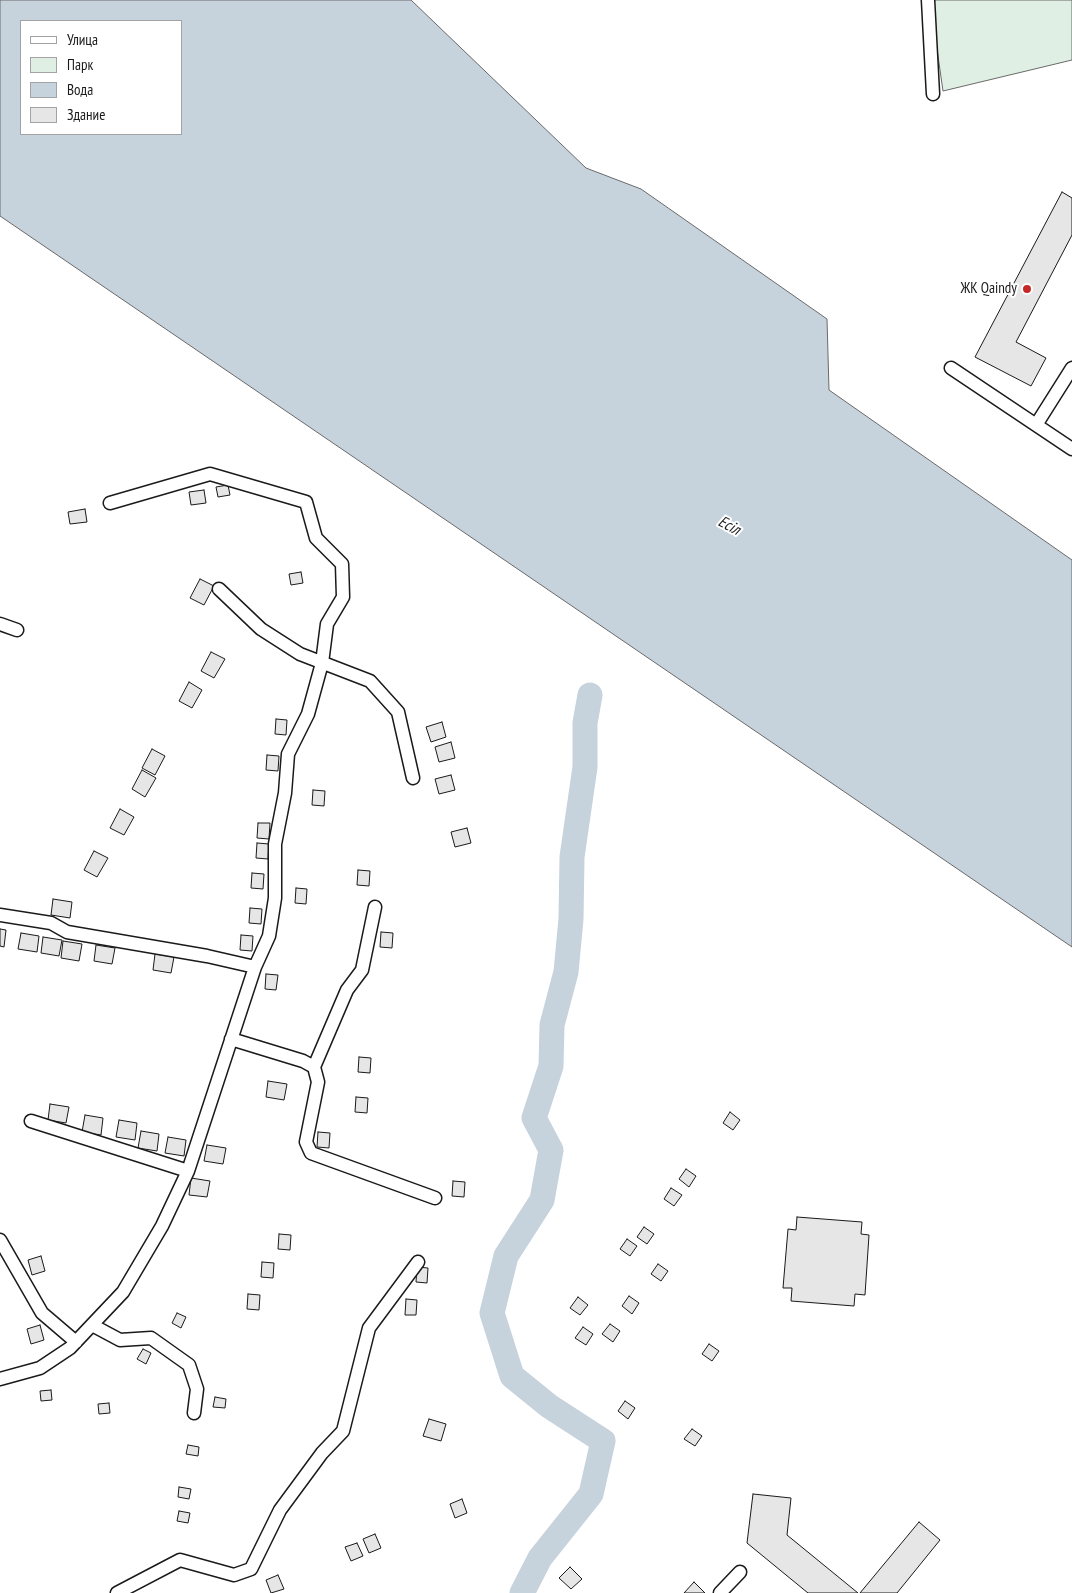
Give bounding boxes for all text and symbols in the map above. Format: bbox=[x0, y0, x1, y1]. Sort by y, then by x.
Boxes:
legend bbox=[20, 20, 182, 135]
text: Улица bbox=[67, 30, 98, 49]
text: Парк bbox=[67, 55, 93, 74]
text: Вода bbox=[67, 80, 93, 99]
text: Здание bbox=[67, 105, 105, 124]
place label: ЖК Qaindy bbox=[960, 280, 1017, 298]
marker: ЖК Qaindy bbox=[1021, 283, 1033, 295]
water label: Есіл bbox=[715, 512, 743, 540]

